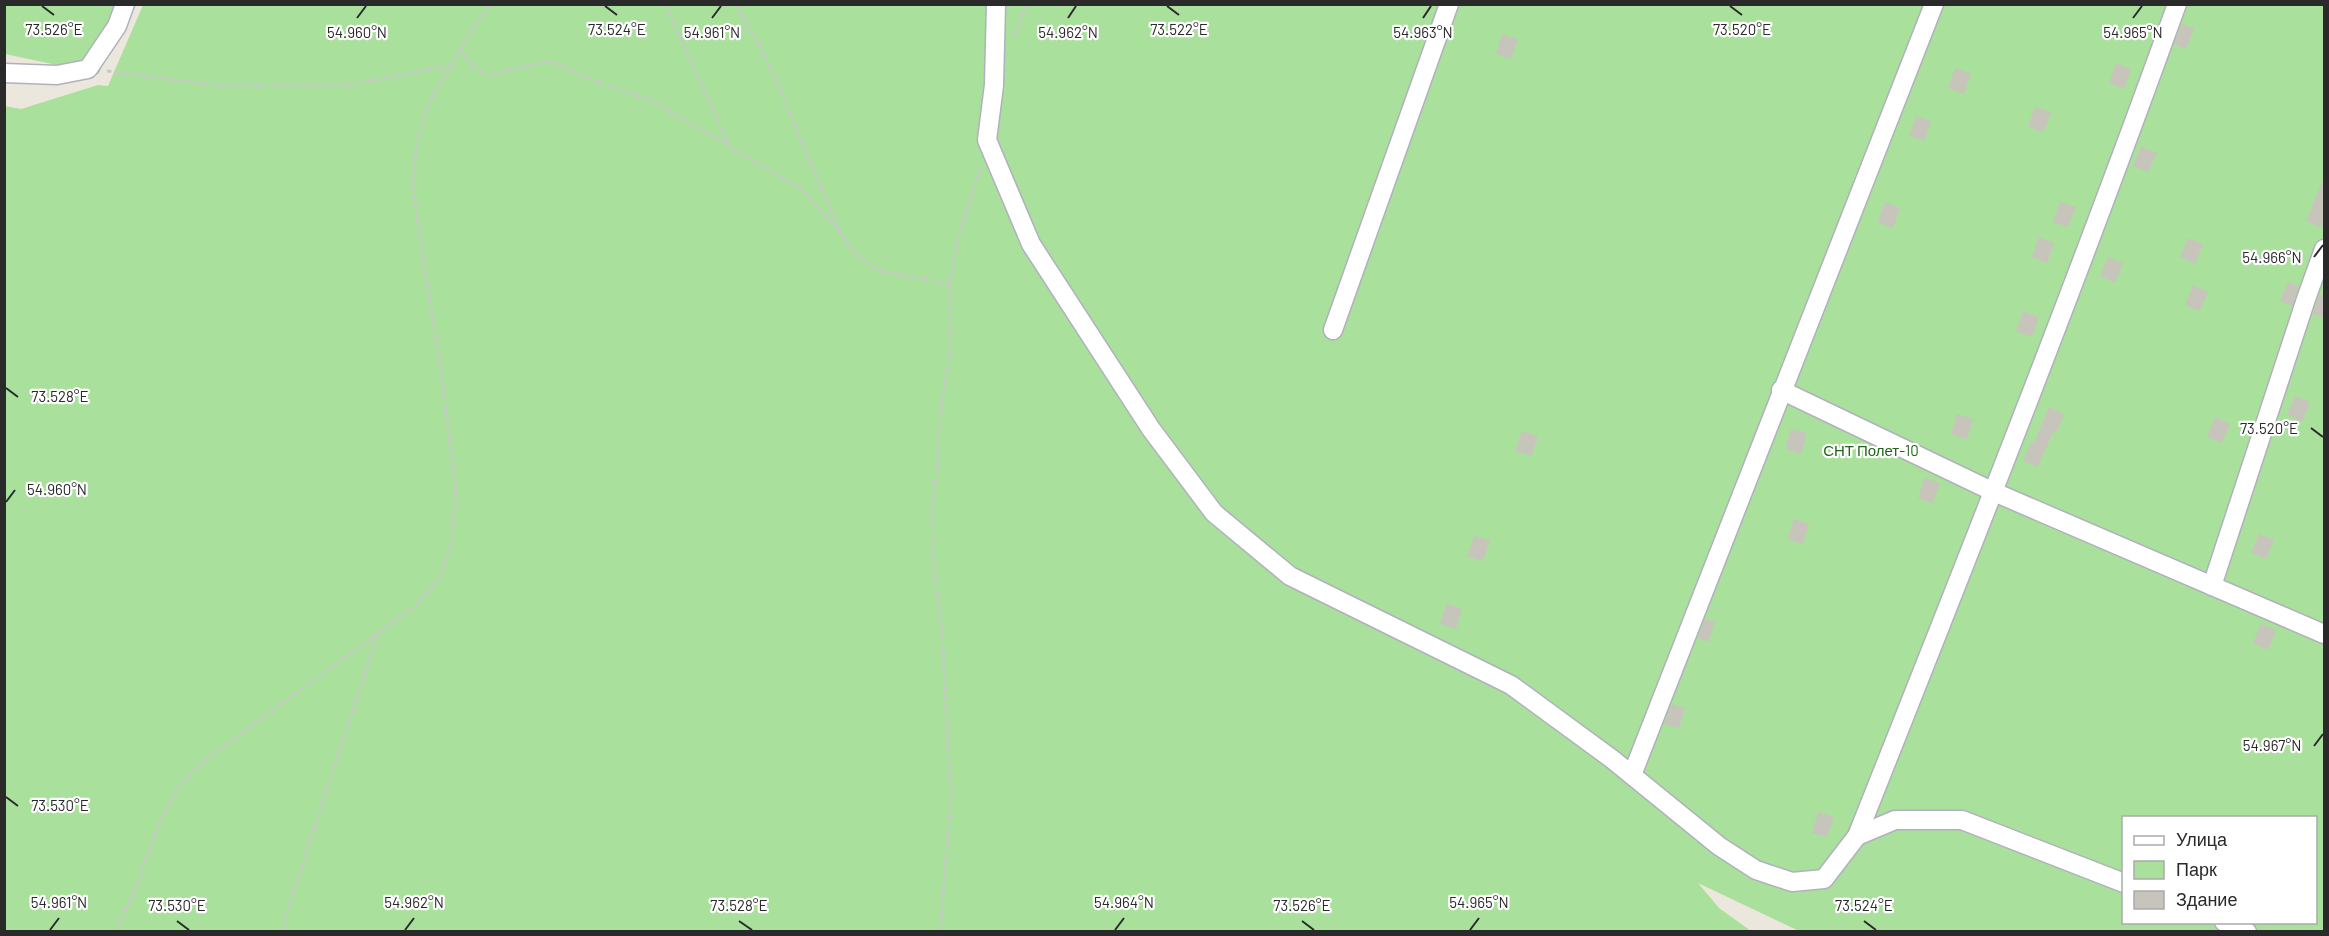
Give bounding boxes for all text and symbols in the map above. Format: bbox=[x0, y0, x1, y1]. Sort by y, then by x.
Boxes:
text: 73.526°E bbox=[25, 20, 83, 38]
text: 73.524°E bbox=[588, 20, 646, 38]
text: 73.522°E bbox=[1150, 20, 1208, 38]
text: 73.520°E bbox=[1713, 20, 1771, 38]
text: 54.960°N bbox=[327, 23, 387, 41]
text: 54.961°N bbox=[684, 23, 740, 41]
text: 54.962°N bbox=[1038, 23, 1098, 41]
text: 54.963°N bbox=[1393, 23, 1453, 41]
text: 54.965°N bbox=[2103, 23, 2163, 41]
text: 54.966°N bbox=[2242, 248, 2302, 266]
text: 73.528°E bbox=[31, 387, 89, 405]
text: 73.520°E bbox=[2240, 419, 2298, 437]
park label: СНТ Полет-10 bbox=[1823, 441, 1919, 459]
text: 54.960°N bbox=[27, 480, 87, 498]
text: 54.967°N bbox=[2243, 736, 2301, 754]
text: 73.530°E bbox=[31, 796, 89, 814]
legend bbox=[2122, 816, 2317, 924]
text: Улица bbox=[2176, 828, 2228, 850]
text: Парк bbox=[2176, 858, 2217, 880]
text: Здание bbox=[2176, 888, 2237, 910]
text: 54.961°N bbox=[31, 893, 87, 911]
text: 54.962°N bbox=[384, 893, 444, 911]
text: 54.964°N bbox=[1094, 893, 1154, 911]
text: 54.965°N bbox=[1449, 893, 1509, 911]
text: 73.530°E bbox=[148, 896, 206, 914]
text: 73.528°E bbox=[710, 896, 768, 914]
text: 73.526°E bbox=[1273, 896, 1331, 914]
text: 73.524°E bbox=[1835, 896, 1893, 914]

